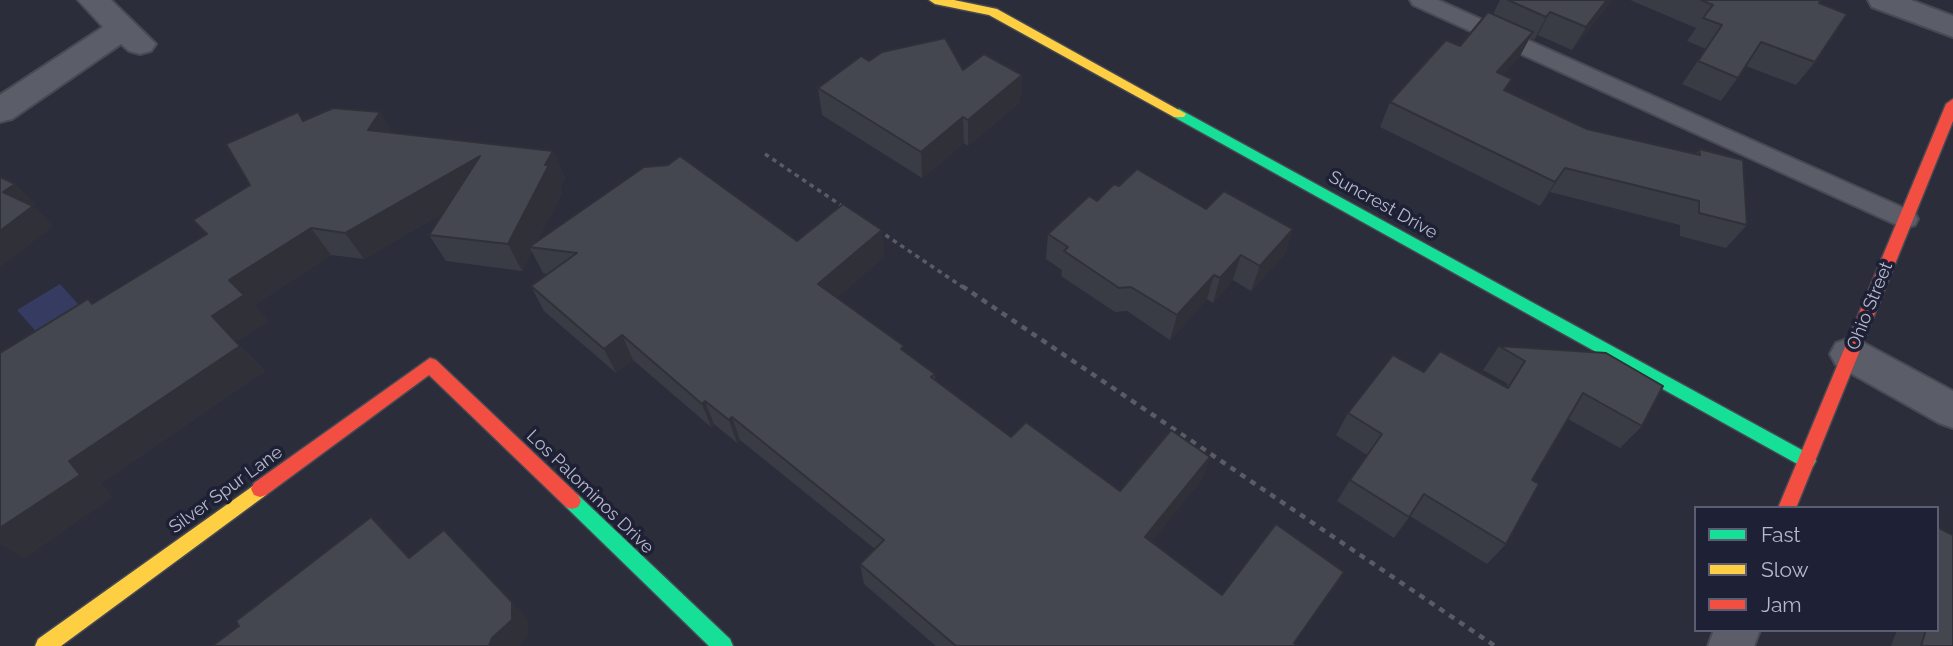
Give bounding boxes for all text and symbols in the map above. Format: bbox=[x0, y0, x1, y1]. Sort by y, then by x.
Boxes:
street label: Suncrest Drive bbox=[1325, 166, 1441, 244]
street label: Ohio Street bbox=[1843, 259, 1897, 353]
street label: Los Palominos Drive bbox=[522, 426, 658, 558]
street label: Silver Spur Lane bbox=[165, 442, 287, 538]
legend bbox=[1694, 506, 1939, 632]
text: Fast bbox=[1761, 522, 1801, 547]
text: Slow bbox=[1761, 557, 1809, 582]
text: Jam bbox=[1761, 592, 1802, 617]

